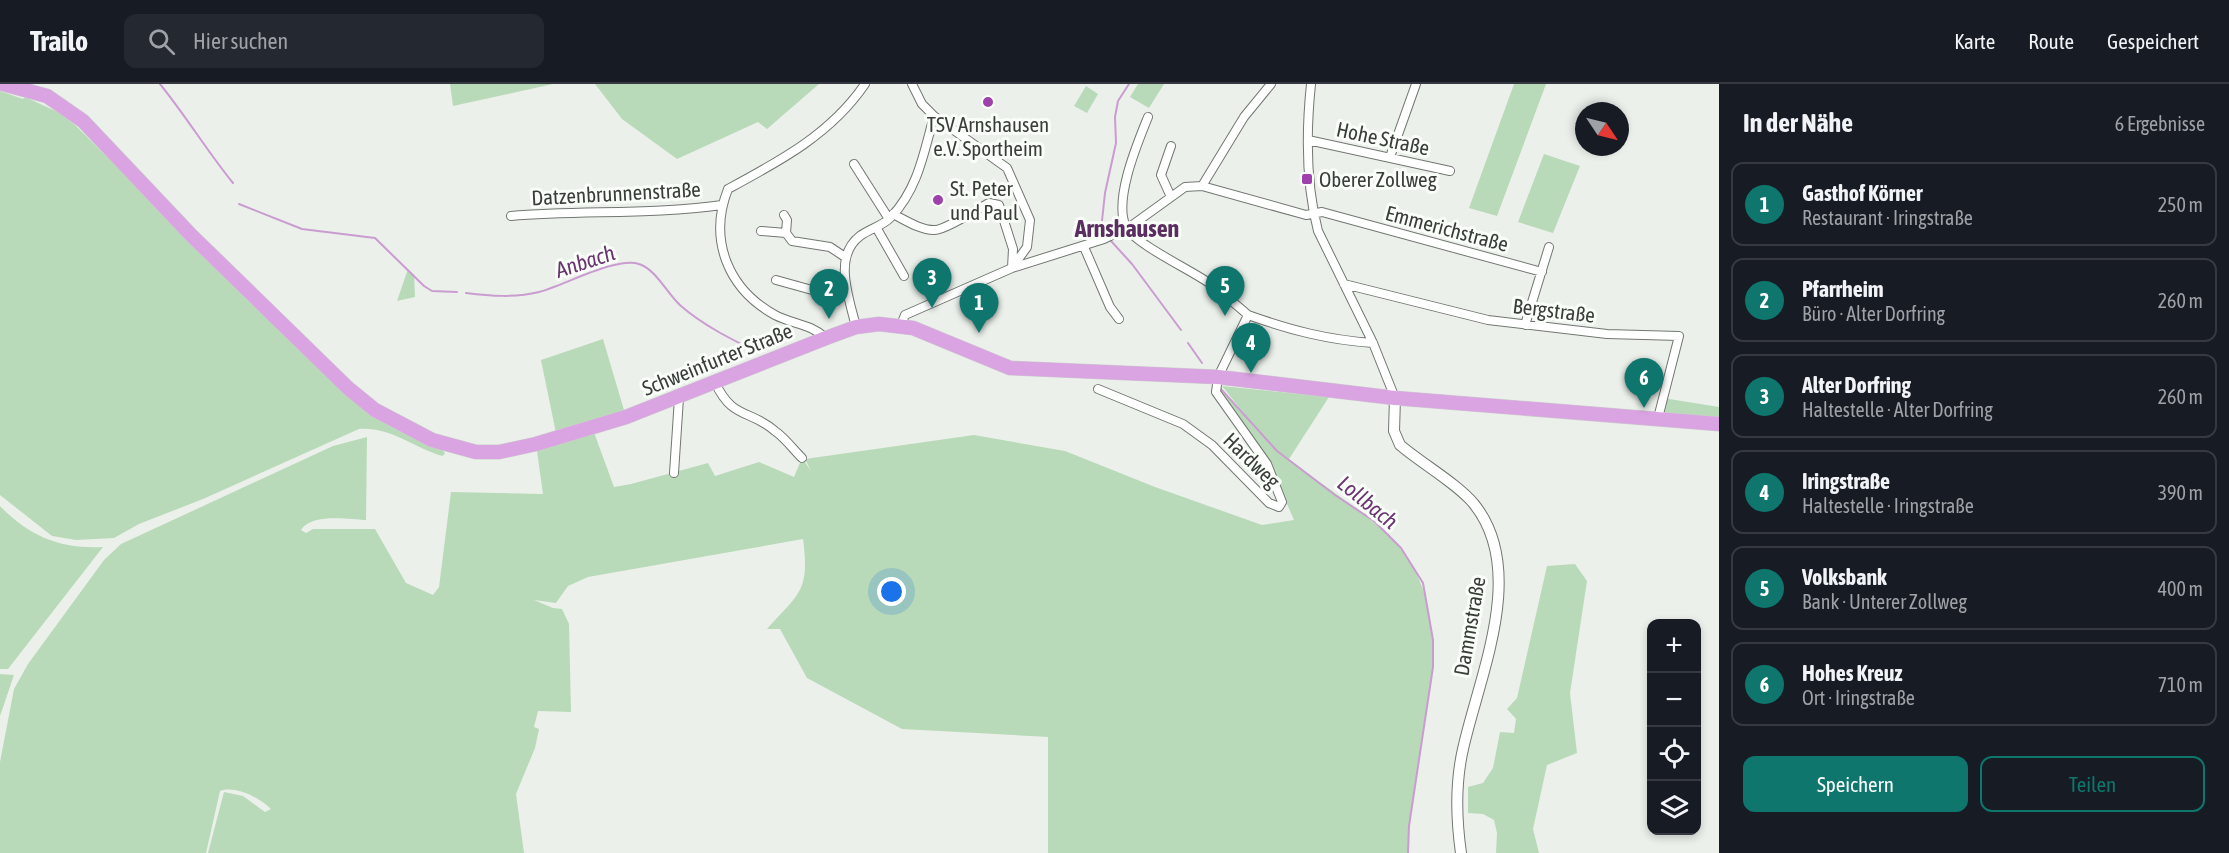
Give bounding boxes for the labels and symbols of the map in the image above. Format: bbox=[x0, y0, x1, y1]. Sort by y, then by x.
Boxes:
marker: TSV Arnshausen e.V. Sportheim bbox=[981, 95, 995, 109]
north arrow bbox=[1575, 102, 1629, 156]
place label: TSV Arnshausen e.V. Sportheim bbox=[927, 112, 1049, 160]
street label: Hohe Straße bbox=[1334, 116, 1432, 160]
place label: Oberer Zollweg bbox=[1319, 167, 1437, 191]
marker: Oberer Zollweg bbox=[1300, 172, 1314, 186]
place label: St. Peter und Paul bbox=[950, 176, 1019, 224]
street label: Datzenbrunnenstraße bbox=[531, 177, 701, 209]
marker: St. Peter und Paul bbox=[931, 193, 945, 207]
street label: Emmerichstraße bbox=[1383, 200, 1511, 256]
district label: Arnshausen bbox=[1074, 215, 1179, 242]
water label: Anbach bbox=[551, 239, 618, 283]
pin: 3 bbox=[912, 258, 952, 308]
pin: 5 bbox=[1206, 266, 1244, 316]
pin: 2 bbox=[810, 270, 848, 319]
pin: 1 bbox=[960, 284, 998, 333]
street label: Bergstraße bbox=[1512, 293, 1596, 327]
street label: Schweinfurter Straße bbox=[638, 318, 796, 400]
pin: 4 bbox=[1232, 324, 1270, 373]
pin: 6 bbox=[1624, 358, 1664, 408]
street label: Hardweg bbox=[1219, 427, 1285, 493]
water label: Lollbach bbox=[1333, 470, 1404, 534]
street label: Dammstraße bbox=[1448, 575, 1490, 677]
your location bbox=[877, 577, 906, 606]

